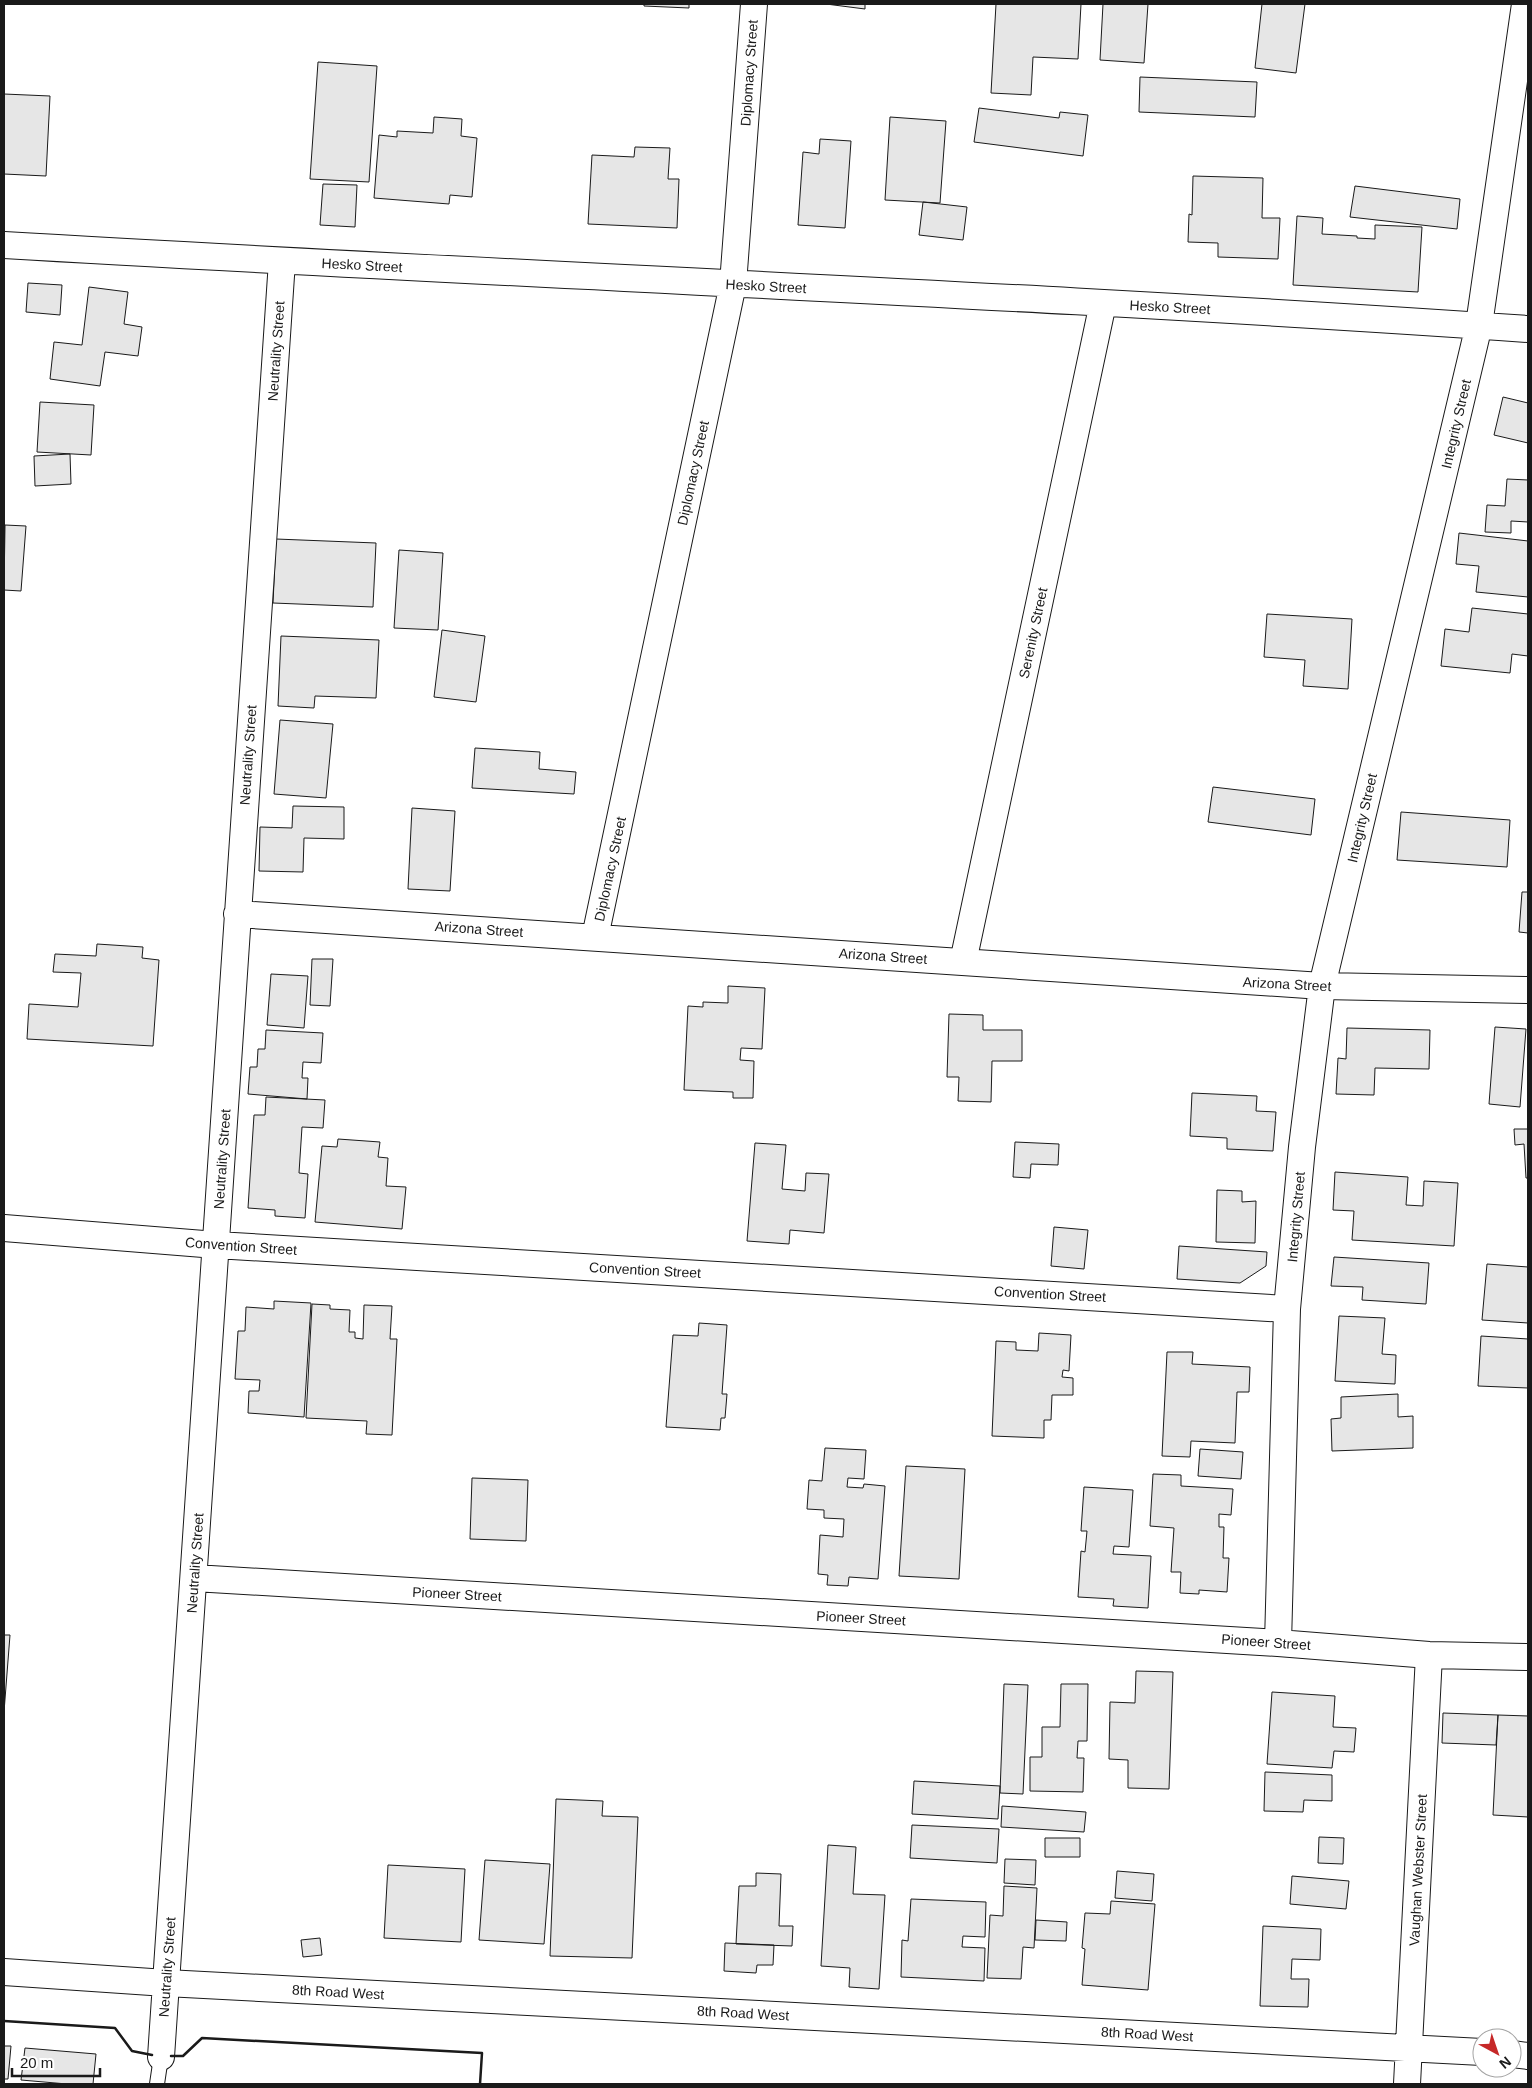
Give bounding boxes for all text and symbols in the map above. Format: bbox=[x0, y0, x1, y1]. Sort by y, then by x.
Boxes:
street label: Diplomacy Street bbox=[737, 19, 761, 127]
street label: Hesko Street bbox=[321, 255, 403, 275]
street label: Hesko Street bbox=[725, 276, 807, 296]
street label: Hesko Street bbox=[1129, 297, 1211, 317]
street label: Neutrality Street bbox=[265, 300, 287, 402]
street label: Integrity Street bbox=[1438, 378, 1474, 470]
street label: Diplomacy Street bbox=[674, 419, 712, 527]
street label: Serenity Street bbox=[1016, 586, 1050, 680]
street label: Neutrality Street bbox=[237, 704, 259, 806]
street label: Integrity Street bbox=[1344, 772, 1380, 864]
street label: Diplomacy Street bbox=[591, 815, 629, 923]
street label: Arizona Street bbox=[434, 918, 524, 940]
street label: Arizona Street bbox=[838, 945, 928, 967]
street label: Arizona Street bbox=[1242, 974, 1332, 994]
street label: Neutrality Street bbox=[211, 1108, 233, 1210]
street label: Integrity Street bbox=[1284, 1171, 1308, 1263]
street label: Convention Street bbox=[185, 1234, 298, 1258]
street label: Convention Street bbox=[589, 1259, 701, 1281]
street label: Convention Street bbox=[994, 1283, 1106, 1305]
street label: Neutrality Street bbox=[184, 1512, 206, 1614]
street label: Pioneer Street bbox=[412, 1584, 502, 1604]
street label: Pioneer Street bbox=[816, 1608, 906, 1628]
street label: Pioneer Street bbox=[1221, 1631, 1311, 1653]
street label: Vaughan Webster Street bbox=[1406, 1794, 1430, 1946]
street label: Neutrality Street bbox=[156, 1916, 178, 2018]
street label: 8th Road West bbox=[291, 1982, 385, 2002]
street label: 8th Road West bbox=[696, 2003, 790, 2023]
street label: 8th Road West bbox=[1100, 2024, 1194, 2044]
north arrow bbox=[1472, 2028, 1522, 2078]
scale bar bbox=[12, 2046, 100, 2078]
text: 20 m bbox=[20, 2054, 53, 2071]
text: N bbox=[1496, 2054, 1514, 2072]

